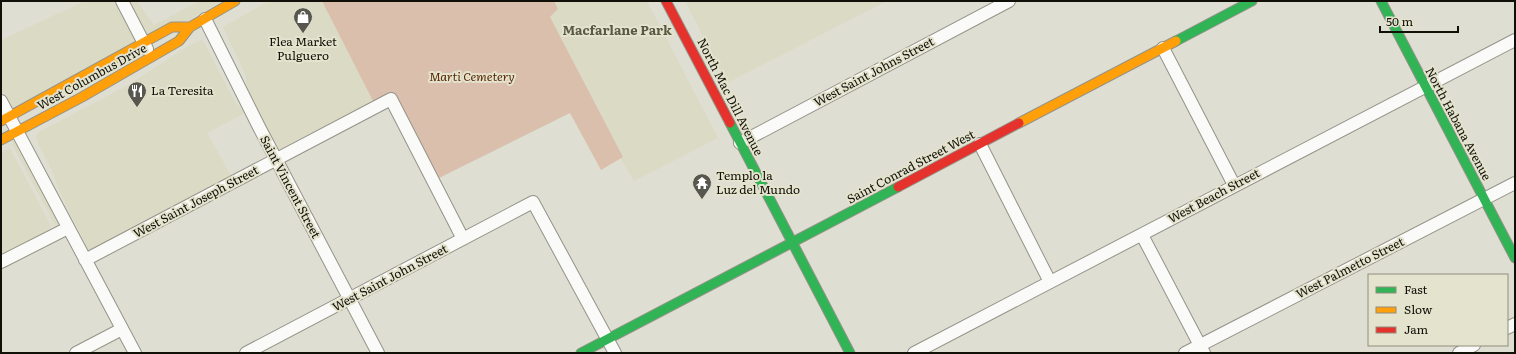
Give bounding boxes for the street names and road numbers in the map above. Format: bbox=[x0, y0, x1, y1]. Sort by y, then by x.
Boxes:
street label: West Saint Johns Street bbox=[810, 32, 937, 110]
street label: North Mac Dill Avenue bbox=[693, 35, 768, 158]
street label: West Columbus Drive bbox=[33, 38, 150, 114]
street label: North Habana Avenue bbox=[1421, 64, 1496, 183]
street label: Saint Conrad Street West bbox=[844, 125, 978, 207]
street label: Saint Vincent Street bbox=[256, 132, 326, 241]
street label: West Saint Joseph Street bbox=[130, 160, 261, 242]
street label: West Beach Street bbox=[1164, 163, 1263, 227]
street label: West Palmetto Street bbox=[1292, 232, 1407, 302]
street label: West Saint John Street bbox=[329, 239, 451, 315]

